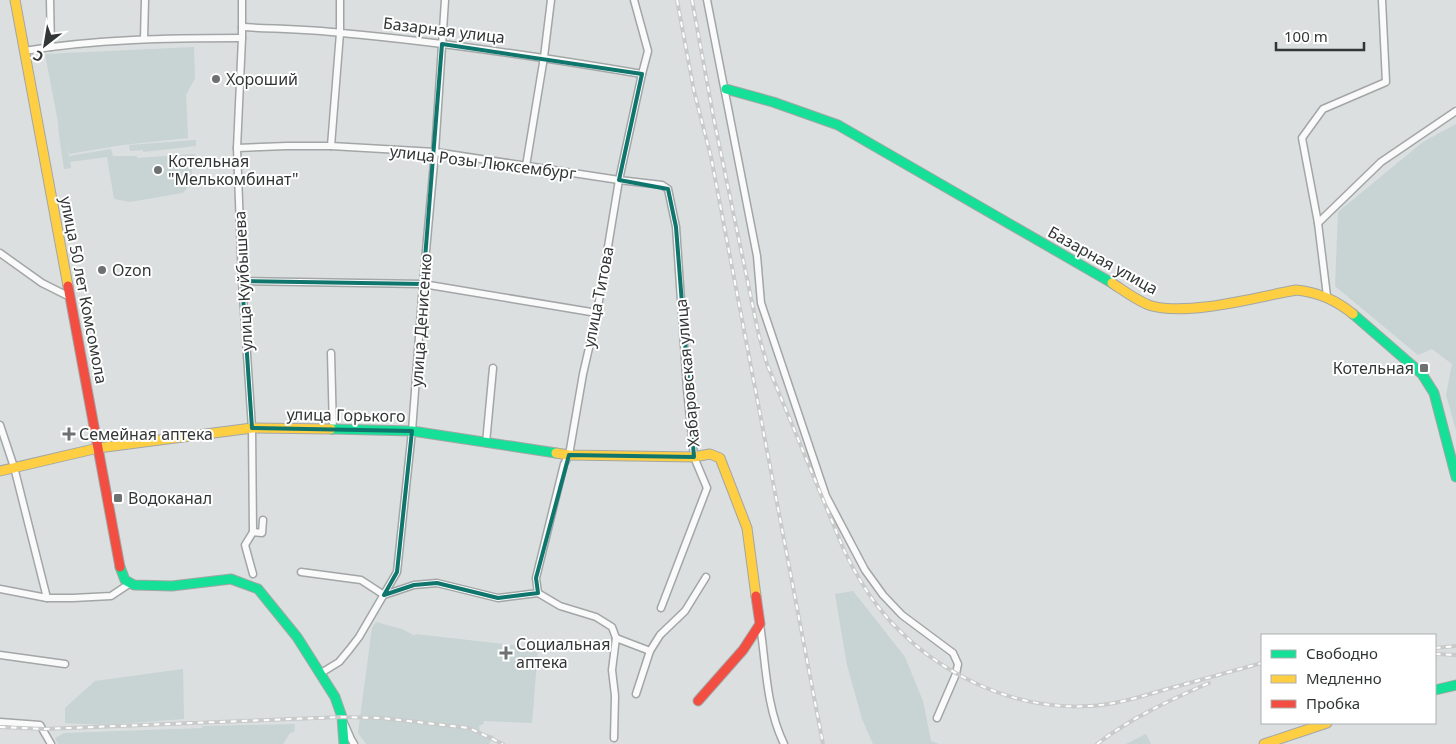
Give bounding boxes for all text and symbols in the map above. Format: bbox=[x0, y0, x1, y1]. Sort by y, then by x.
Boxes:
street label: Базарная улица bbox=[382, 12, 506, 48]
north arrow bbox=[20, 20, 70, 70]
scale bar bbox=[1276, 20, 1364, 52]
text: 100 m bbox=[1284, 26, 1328, 46]
text: С bbox=[29, 46, 47, 67]
place label: Хороший bbox=[226, 68, 298, 90]
marker: Хороший bbox=[210, 73, 222, 85]
street label: улица Розы Люксембург bbox=[389, 140, 577, 184]
place label: Котельная "Мелькомбинат" bbox=[168, 150, 298, 190]
marker: Котельная "Мелькомбинат" bbox=[152, 164, 164, 176]
street label: улица 50 лет Комсомола bbox=[55, 194, 113, 386]
street label: улица Куйбышева bbox=[228, 210, 258, 352]
street label: Базарная улица bbox=[1044, 221, 1162, 299]
street label: улица Титова bbox=[577, 245, 619, 349]
street label: улица Денисенко bbox=[405, 252, 437, 388]
place label: Ozon bbox=[112, 259, 152, 281]
marker: Ozon bbox=[96, 264, 108, 276]
street label: Хабаровская улица bbox=[670, 298, 704, 448]
place label: Котельная bbox=[1333, 357, 1414, 379]
marker: Котельная bbox=[1418, 362, 1430, 374]
street label: улица Горького bbox=[286, 403, 406, 427]
place label: Семейная аптека bbox=[79, 423, 213, 445]
marker: Семейная аптека bbox=[63, 428, 75, 440]
place label: Водоканал bbox=[128, 487, 212, 509]
marker: Водоканал bbox=[112, 492, 124, 504]
place label: Социальная аптека bbox=[516, 633, 610, 673]
legend bbox=[1261, 634, 1436, 724]
text: Свободно bbox=[1306, 643, 1378, 663]
marker: Социальная аптека bbox=[500, 647, 512, 659]
text: Медленно bbox=[1306, 668, 1382, 688]
text: Пробка bbox=[1306, 693, 1360, 713]

